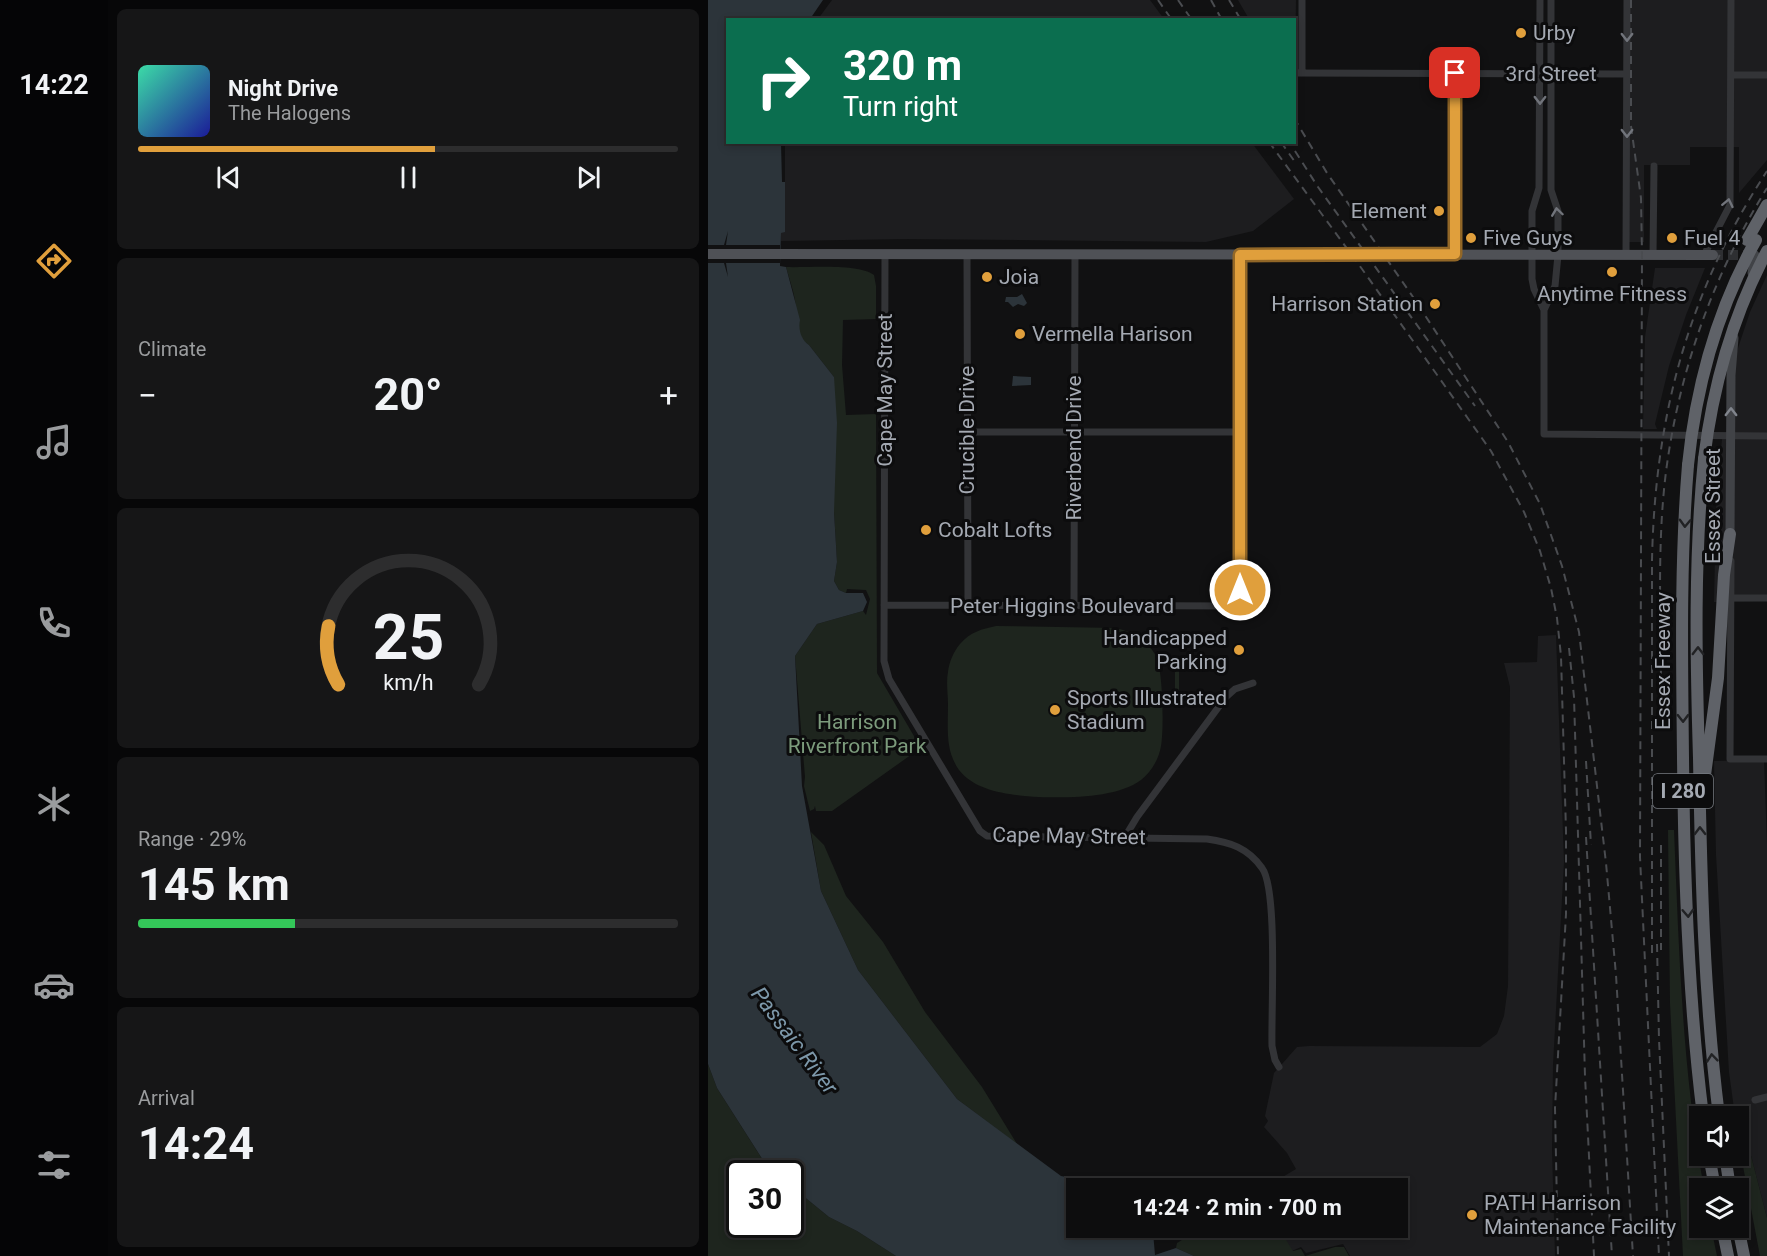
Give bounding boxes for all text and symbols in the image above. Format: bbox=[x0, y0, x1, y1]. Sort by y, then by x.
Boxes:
place label: Urby bbox=[1533, 21, 1575, 45]
marker: Urby bbox=[1514, 26, 1528, 40]
one-way arrow bbox=[1621, 33, 1633, 42]
text: 320 m bbox=[843, 41, 962, 90]
icon: right bbox=[744, 42, 822, 120]
pin bbox=[1429, 47, 1480, 98]
icon: arrive bbox=[1438, 56, 1471, 89]
street label: 3rd Street bbox=[1505, 62, 1597, 86]
text: 14:22 bbox=[19, 69, 89, 101]
text: Night Drive bbox=[228, 76, 338, 101]
text: Turn right bbox=[843, 91, 958, 123]
one-way arrow bbox=[1534, 96, 1546, 105]
text: The Halogens bbox=[228, 101, 351, 125]
one-way arrow bbox=[1621, 128, 1633, 137]
icon: previous bbox=[212, 161, 245, 194]
icon: pause bbox=[392, 161, 425, 194]
icon: next bbox=[572, 161, 605, 194]
one-way arrow bbox=[1721, 198, 1734, 208]
place label: Element bbox=[1351, 199, 1427, 223]
marker: Element bbox=[1432, 204, 1446, 218]
one-way arrow bbox=[1551, 208, 1563, 217]
place label: Five Guys bbox=[1483, 226, 1573, 250]
place label: Fuel 4 bbox=[1684, 226, 1740, 250]
marker: Five Guys bbox=[1464, 231, 1478, 245]
marker: Fuel 4 bbox=[1665, 231, 1679, 245]
icon: directions bbox=[33, 240, 75, 282]
place label: Joia bbox=[999, 265, 1039, 289]
marker: Anytime Fitness bbox=[1605, 265, 1619, 279]
marker: Joia bbox=[980, 270, 994, 284]
place label: Anytime Fitness bbox=[1537, 282, 1687, 306]
place label: Harrison Station bbox=[1271, 292, 1423, 316]
marker: Harrison Station bbox=[1428, 297, 1442, 311]
street label: Cape May Street bbox=[873, 313, 897, 467]
place label: Vermella Harison bbox=[1032, 322, 1193, 346]
marker: Vermella Harison bbox=[1013, 327, 1027, 341]
text: Climate bbox=[138, 337, 206, 361]
street label: Crucible Drive bbox=[955, 366, 979, 494]
text: 20° bbox=[373, 368, 443, 421]
street label: Riverbend Drive bbox=[1062, 375, 1086, 521]
text: − bbox=[138, 376, 157, 415]
text: + bbox=[659, 376, 678, 415]
one-way arrow bbox=[1725, 408, 1737, 417]
icon: music bbox=[33, 421, 75, 463]
street label: Essex Street bbox=[1701, 448, 1725, 564]
place label: Cobalt Lofts bbox=[938, 518, 1052, 542]
one-way arrow bbox=[1678, 519, 1691, 528]
marker: Cobalt Lofts bbox=[919, 523, 933, 537]
position arrow bbox=[1208, 558, 1272, 622]
street label: Essex Freeway bbox=[1651, 592, 1675, 730]
street label: Peter Higgins Boulevard bbox=[950, 594, 1174, 618]
text: 25 bbox=[372, 601, 444, 674]
icon: phone bbox=[33, 602, 75, 644]
place label: Handicapped Parking bbox=[1103, 626, 1227, 674]
marker: Handicapped Parking bbox=[1232, 643, 1246, 657]
one-way arrow bbox=[1692, 646, 1704, 655]
text: km/h bbox=[383, 670, 433, 695]
place label: Sports Illustrated Stadium bbox=[1067, 686, 1227, 734]
marker: Sports Illustrated Stadium bbox=[1048, 703, 1062, 717]
park label: Harrison Riverfront Park bbox=[788, 710, 927, 758]
one-way arrow bbox=[1676, 714, 1689, 723]
road number: I 280 bbox=[1653, 774, 1713, 808]
icon: climate bbox=[33, 783, 75, 825]
street label: Cape May Street bbox=[992, 823, 1146, 849]
one-way arrow bbox=[1694, 826, 1706, 835]
text: Range · 29% bbox=[138, 827, 246, 851]
text: 145 km bbox=[138, 858, 290, 911]
one-way arrow bbox=[1681, 909, 1694, 918]
icon: car bbox=[33, 964, 75, 1006]
water label: Passaic River bbox=[746, 982, 843, 1099]
one-way arrow bbox=[1706, 1053, 1719, 1062]
text: Arrival bbox=[138, 1086, 195, 1110]
map controls bbox=[1689, 1106, 1749, 1238]
button: sound bbox=[1689, 1106, 1749, 1166]
text: 14:24 bbox=[138, 1117, 254, 1170]
icon: filters bbox=[33, 1144, 75, 1186]
speed limit sign: 30 bbox=[726, 1160, 804, 1238]
button: layers bbox=[1689, 1178, 1749, 1238]
place label: PATH Harrison Maintenance Facility bbox=[1484, 1191, 1676, 1239]
text: 14:24 · 2 min · 700 m bbox=[1132, 1195, 1342, 1220]
marker: PATH Harrison Maintenance Facility bbox=[1465, 1208, 1479, 1222]

